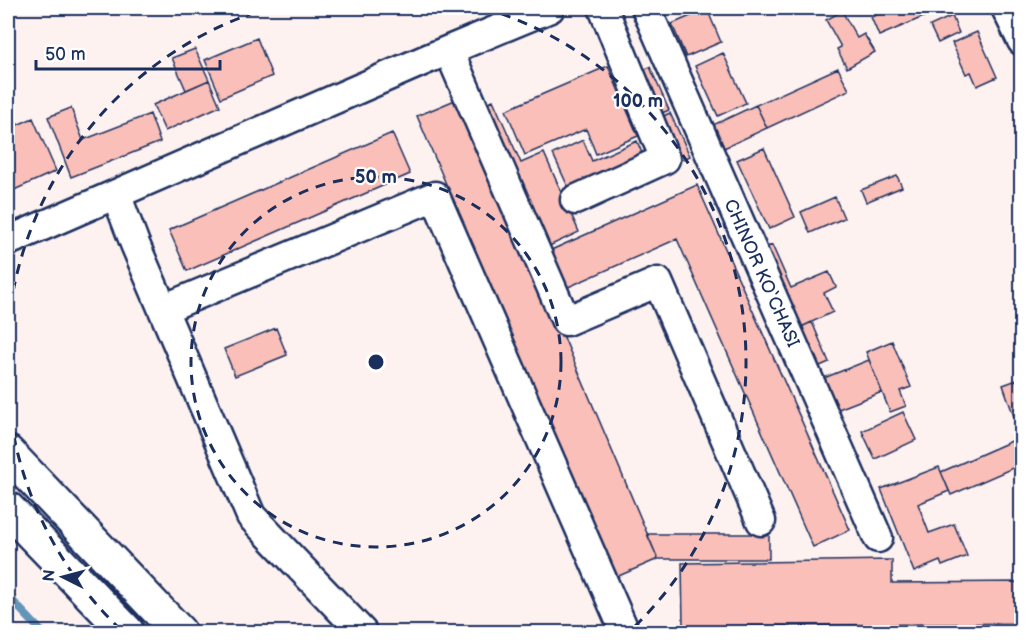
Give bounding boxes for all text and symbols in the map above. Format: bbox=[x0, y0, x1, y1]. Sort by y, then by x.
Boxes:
scale bar bbox=[36, 33, 220, 71]
text: 50 m bbox=[45, 44, 86, 65]
text: 100 m bbox=[613, 91, 663, 112]
text: 50 m bbox=[355, 167, 397, 188]
street label: CHINOR KO‘CHASI bbox=[719, 196, 804, 350]
centre of rings bbox=[366, 352, 386, 372]
north arrow bbox=[33, 547, 93, 607]
text: N bbox=[39, 569, 60, 583]

